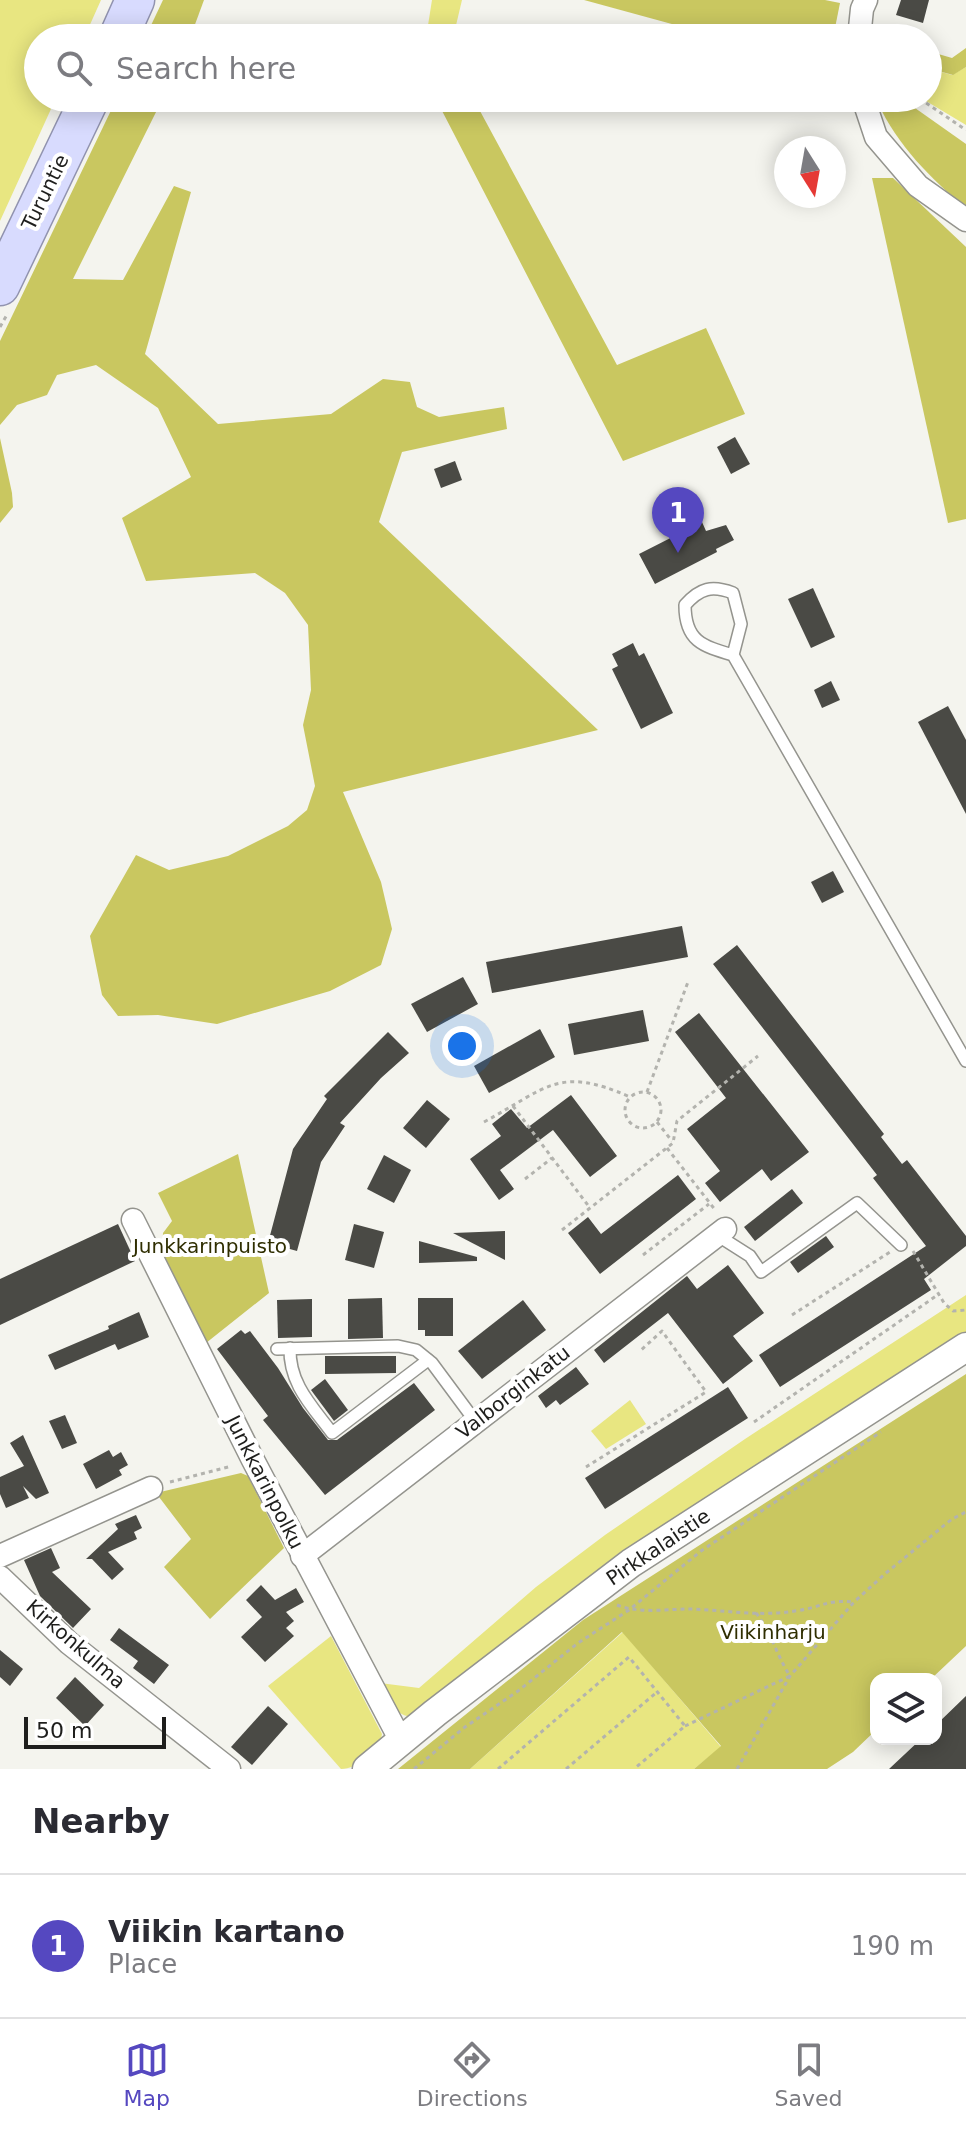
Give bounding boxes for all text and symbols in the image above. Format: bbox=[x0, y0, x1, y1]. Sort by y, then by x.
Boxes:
search box bbox=[24, 24, 942, 112]
icon: search bbox=[52, 46, 96, 90]
text: Search here bbox=[116, 51, 296, 86]
north arrow bbox=[774, 136, 846, 208]
street label: Turuntie bbox=[16, 150, 74, 235]
pin: 1 bbox=[652, 487, 704, 553]
your location bbox=[442, 1026, 482, 1066]
park label: Junkkarinpuisto bbox=[131, 1234, 287, 1258]
street label: Valborginkatu bbox=[451, 1340, 575, 1444]
street label: Junkkarinpolku bbox=[220, 1409, 309, 1553]
street label: Pirkkalaistie bbox=[602, 1504, 714, 1590]
street label: Kirkonkulma bbox=[21, 1594, 131, 1694]
park label: Viikinharju bbox=[720, 1620, 826, 1644]
map controls bbox=[870, 1673, 942, 1745]
button: layers bbox=[870, 1673, 942, 1745]
scale bar bbox=[24, 1713, 166, 1749]
text: 50 m bbox=[36, 1718, 92, 1743]
text: Nearby bbox=[32, 1801, 170, 1841]
text: Viikin kartano bbox=[108, 1914, 345, 1949]
text: 1 bbox=[49, 1931, 67, 1961]
text: 190 m bbox=[851, 1931, 934, 1961]
text: Place bbox=[108, 1949, 177, 1979]
tab: Map bbox=[123, 2038, 170, 2111]
tab: Directions bbox=[417, 2038, 528, 2111]
tab: Saved bbox=[775, 2038, 843, 2111]

